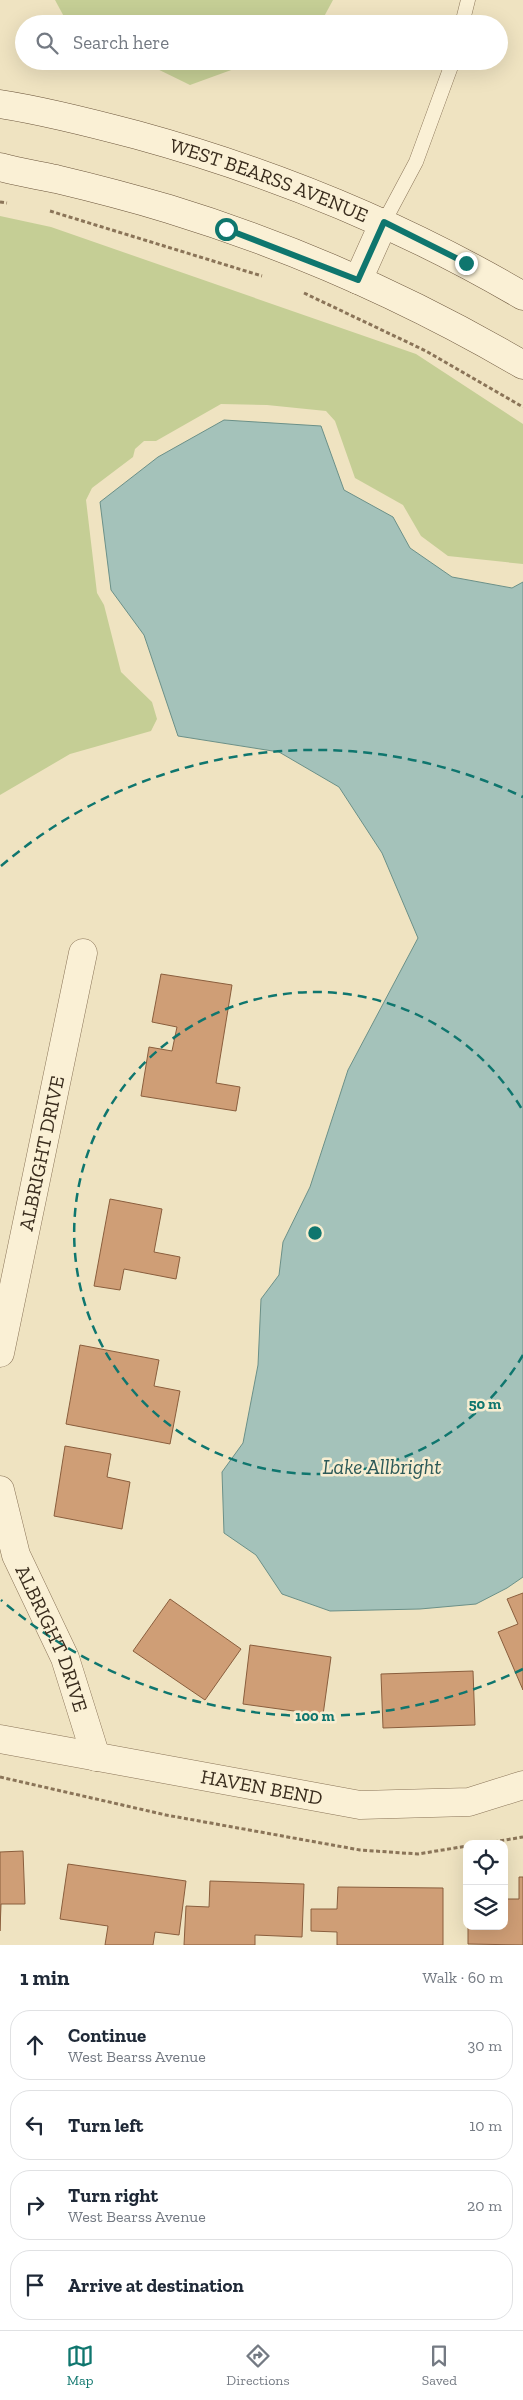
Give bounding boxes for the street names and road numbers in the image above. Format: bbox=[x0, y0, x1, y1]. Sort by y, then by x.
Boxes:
street label: WEST BEARSS AVENUE bbox=[167, 133, 372, 227]
street label: ALBRIGHT DRIVE bbox=[14, 1074, 69, 1233]
street label: ALBRIGHT DRIVE bbox=[10, 1561, 93, 1715]
street label: HAVEN BEND bbox=[199, 1764, 325, 1810]

